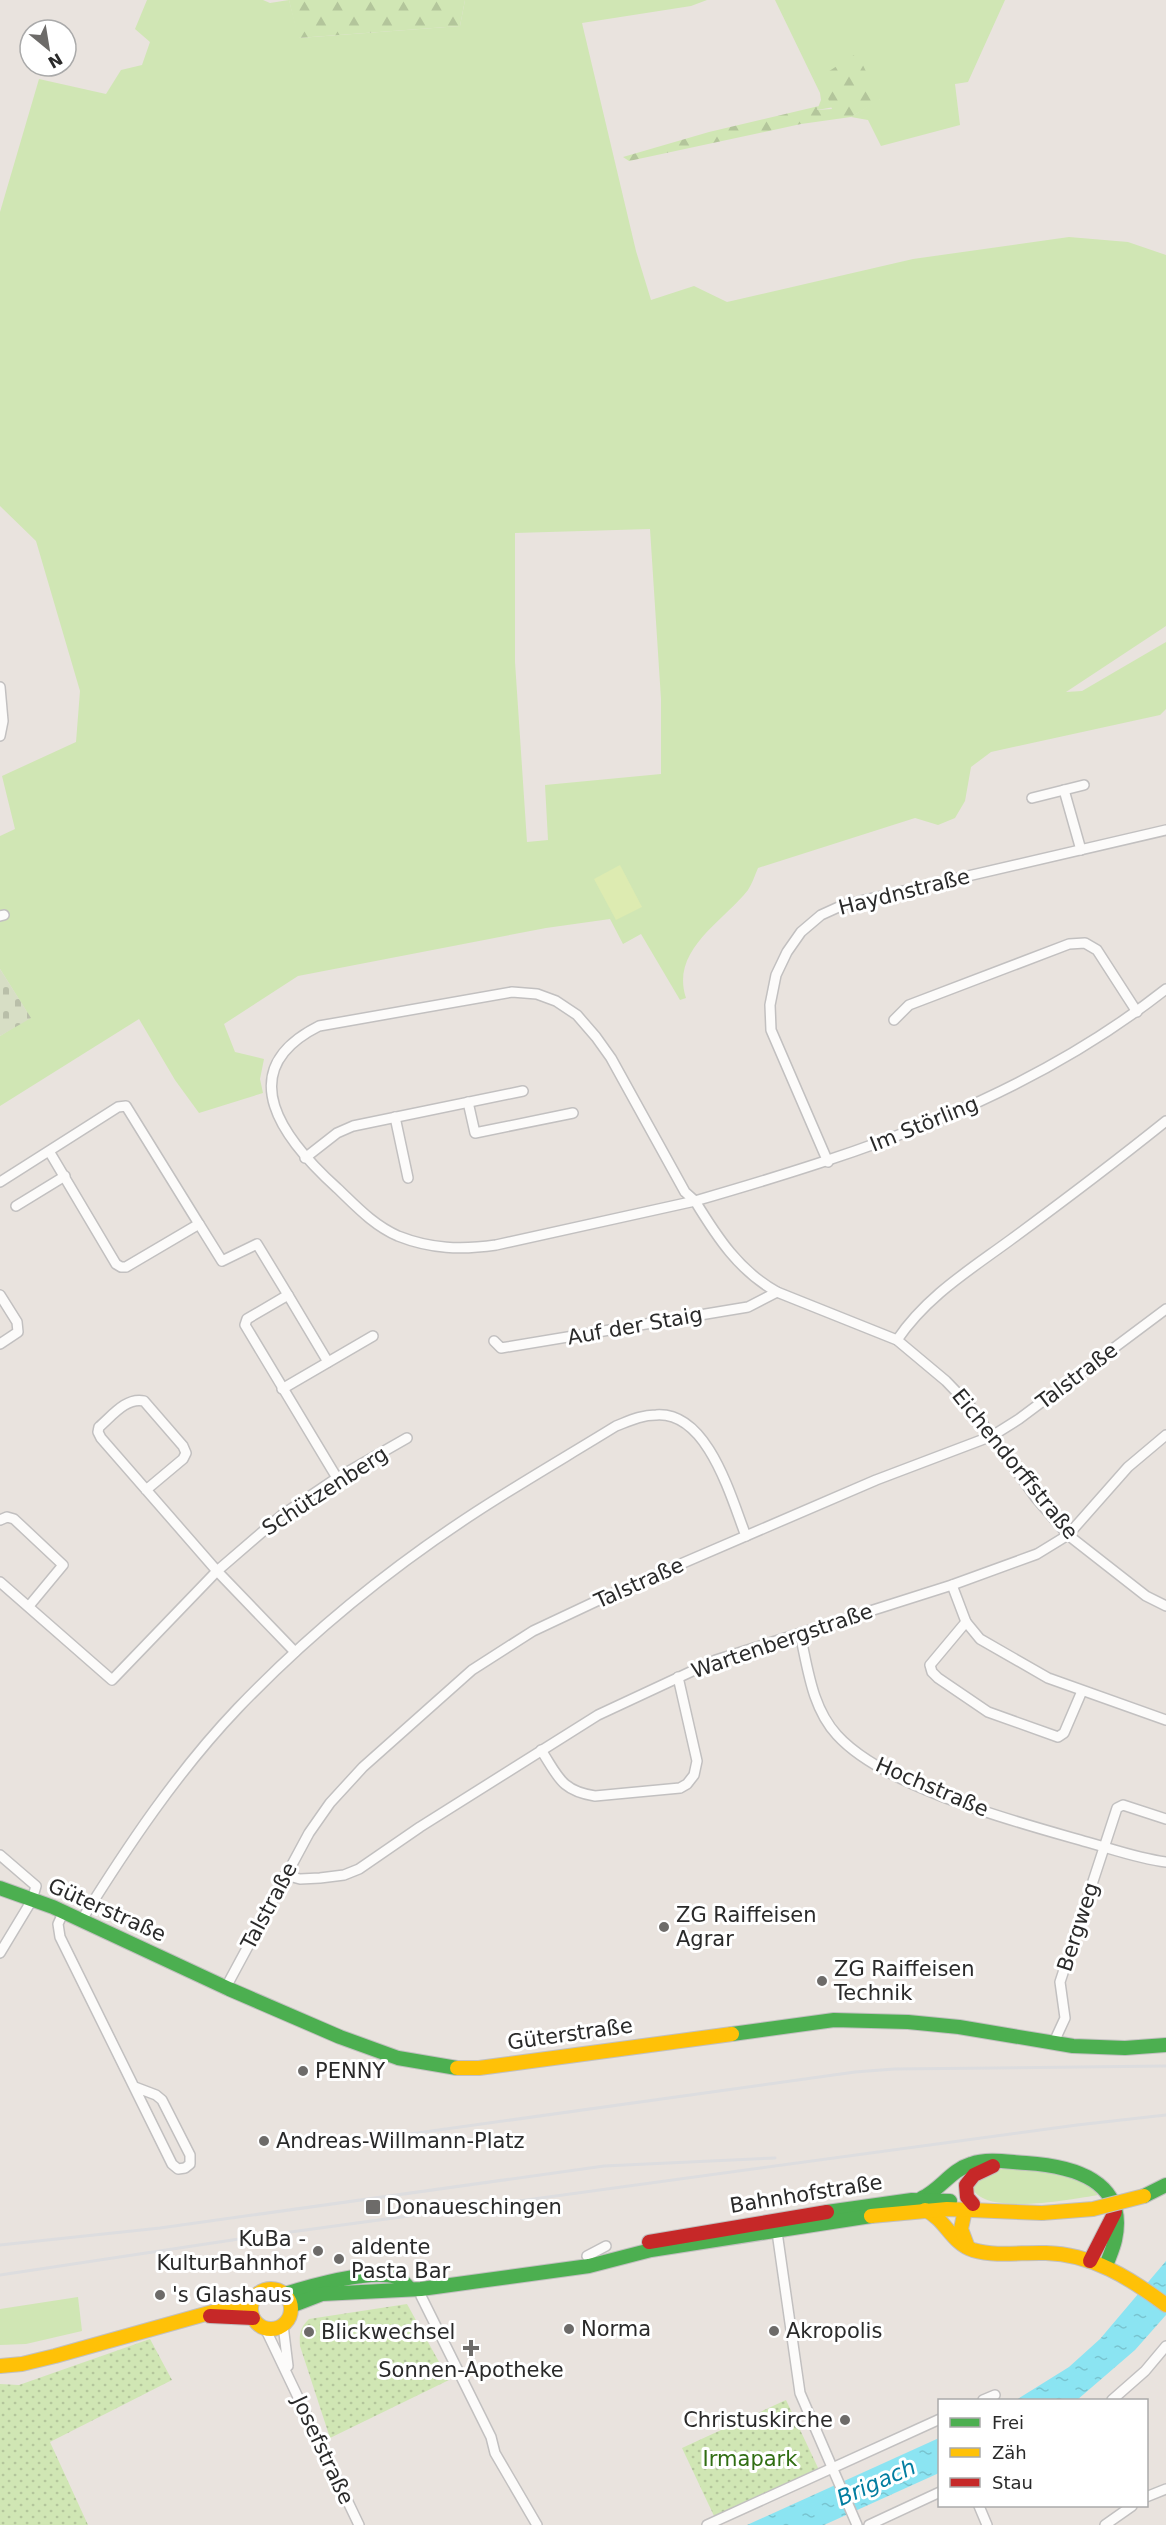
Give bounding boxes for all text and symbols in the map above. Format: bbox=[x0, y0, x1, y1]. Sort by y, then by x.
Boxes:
north arrow bbox=[18, 18, 78, 78]
text: N bbox=[45, 49, 66, 72]
street label: Haydnstraße bbox=[836, 864, 972, 920]
street label: Im Störling bbox=[866, 1091, 982, 1157]
street label: Auf der Staig bbox=[566, 1302, 704, 1350]
street label: Talstraße bbox=[1031, 1338, 1122, 1415]
street label: Eichendorffstraße bbox=[947, 1384, 1083, 1544]
street label: Schützenberg bbox=[258, 1441, 392, 1541]
street label: Talstraße bbox=[590, 1553, 687, 1614]
street label: Wartenbergstraße bbox=[688, 1599, 876, 1683]
street label: Hochstraße bbox=[872, 1752, 992, 1822]
street label: Talstraße bbox=[236, 1858, 302, 1954]
street label: Güterstraße bbox=[44, 1873, 170, 1947]
street label: Bergweg bbox=[1052, 1879, 1104, 1975]
place label: ZG Raiffeisen Agrar bbox=[676, 1903, 817, 1951]
marker: ZG Raiffeisen Agrar bbox=[657, 1920, 671, 1934]
place label: ZG Raiffeisen Technik bbox=[833, 1957, 975, 2005]
marker: ZG Raiffeisen Technik bbox=[815, 1974, 829, 1988]
street label: Güterstraße bbox=[506, 2013, 634, 2055]
place label: PENNY bbox=[315, 2059, 385, 2083]
marker: PENNY bbox=[296, 2064, 310, 2078]
place label: Andreas-Willmann-Platz bbox=[276, 2129, 525, 2153]
marker: Andreas-Willmann-Platz bbox=[257, 2134, 271, 2148]
street label: Bahnhofstraße bbox=[728, 2170, 884, 2218]
place label: Donaueschingen bbox=[386, 2195, 562, 2219]
marker: Donaueschingen bbox=[364, 2198, 382, 2216]
place label: KuBa - KulturBahnhof bbox=[157, 2227, 307, 2275]
place label: aldente Pasta Bar bbox=[351, 2235, 451, 2283]
marker: KuBa - KulturBahnhof bbox=[311, 2244, 325, 2258]
marker: aldente Pasta Bar bbox=[332, 2252, 346, 2266]
place label: 's Glashaus bbox=[172, 2283, 292, 2307]
marker: 's Glashaus bbox=[153, 2288, 167, 2302]
place label: Norma bbox=[581, 2317, 651, 2341]
place label: Akropolis bbox=[786, 2319, 882, 2343]
place label: Blickwechsel bbox=[321, 2320, 455, 2344]
marker: Norma bbox=[562, 2322, 576, 2336]
marker: Akropolis bbox=[767, 2324, 781, 2338]
marker: Blickwechsel bbox=[302, 2325, 316, 2339]
marker: Sonnen-Apotheke bbox=[464, 2341, 478, 2355]
place label: Sonnen-Apotheke bbox=[378, 2358, 564, 2382]
street label: Josefstraße bbox=[287, 2390, 359, 2508]
legend bbox=[938, 2399, 1148, 2507]
place label: Christuskirche bbox=[683, 2408, 833, 2432]
text: Frei bbox=[992, 2412, 1024, 2433]
marker: Christuskirche bbox=[838, 2413, 852, 2427]
text: Zäh bbox=[992, 2442, 1027, 2463]
park label: Irmapark bbox=[703, 2447, 798, 2471]
water label: Brigach bbox=[833, 2454, 920, 2511]
text: Stau bbox=[992, 2472, 1033, 2493]

